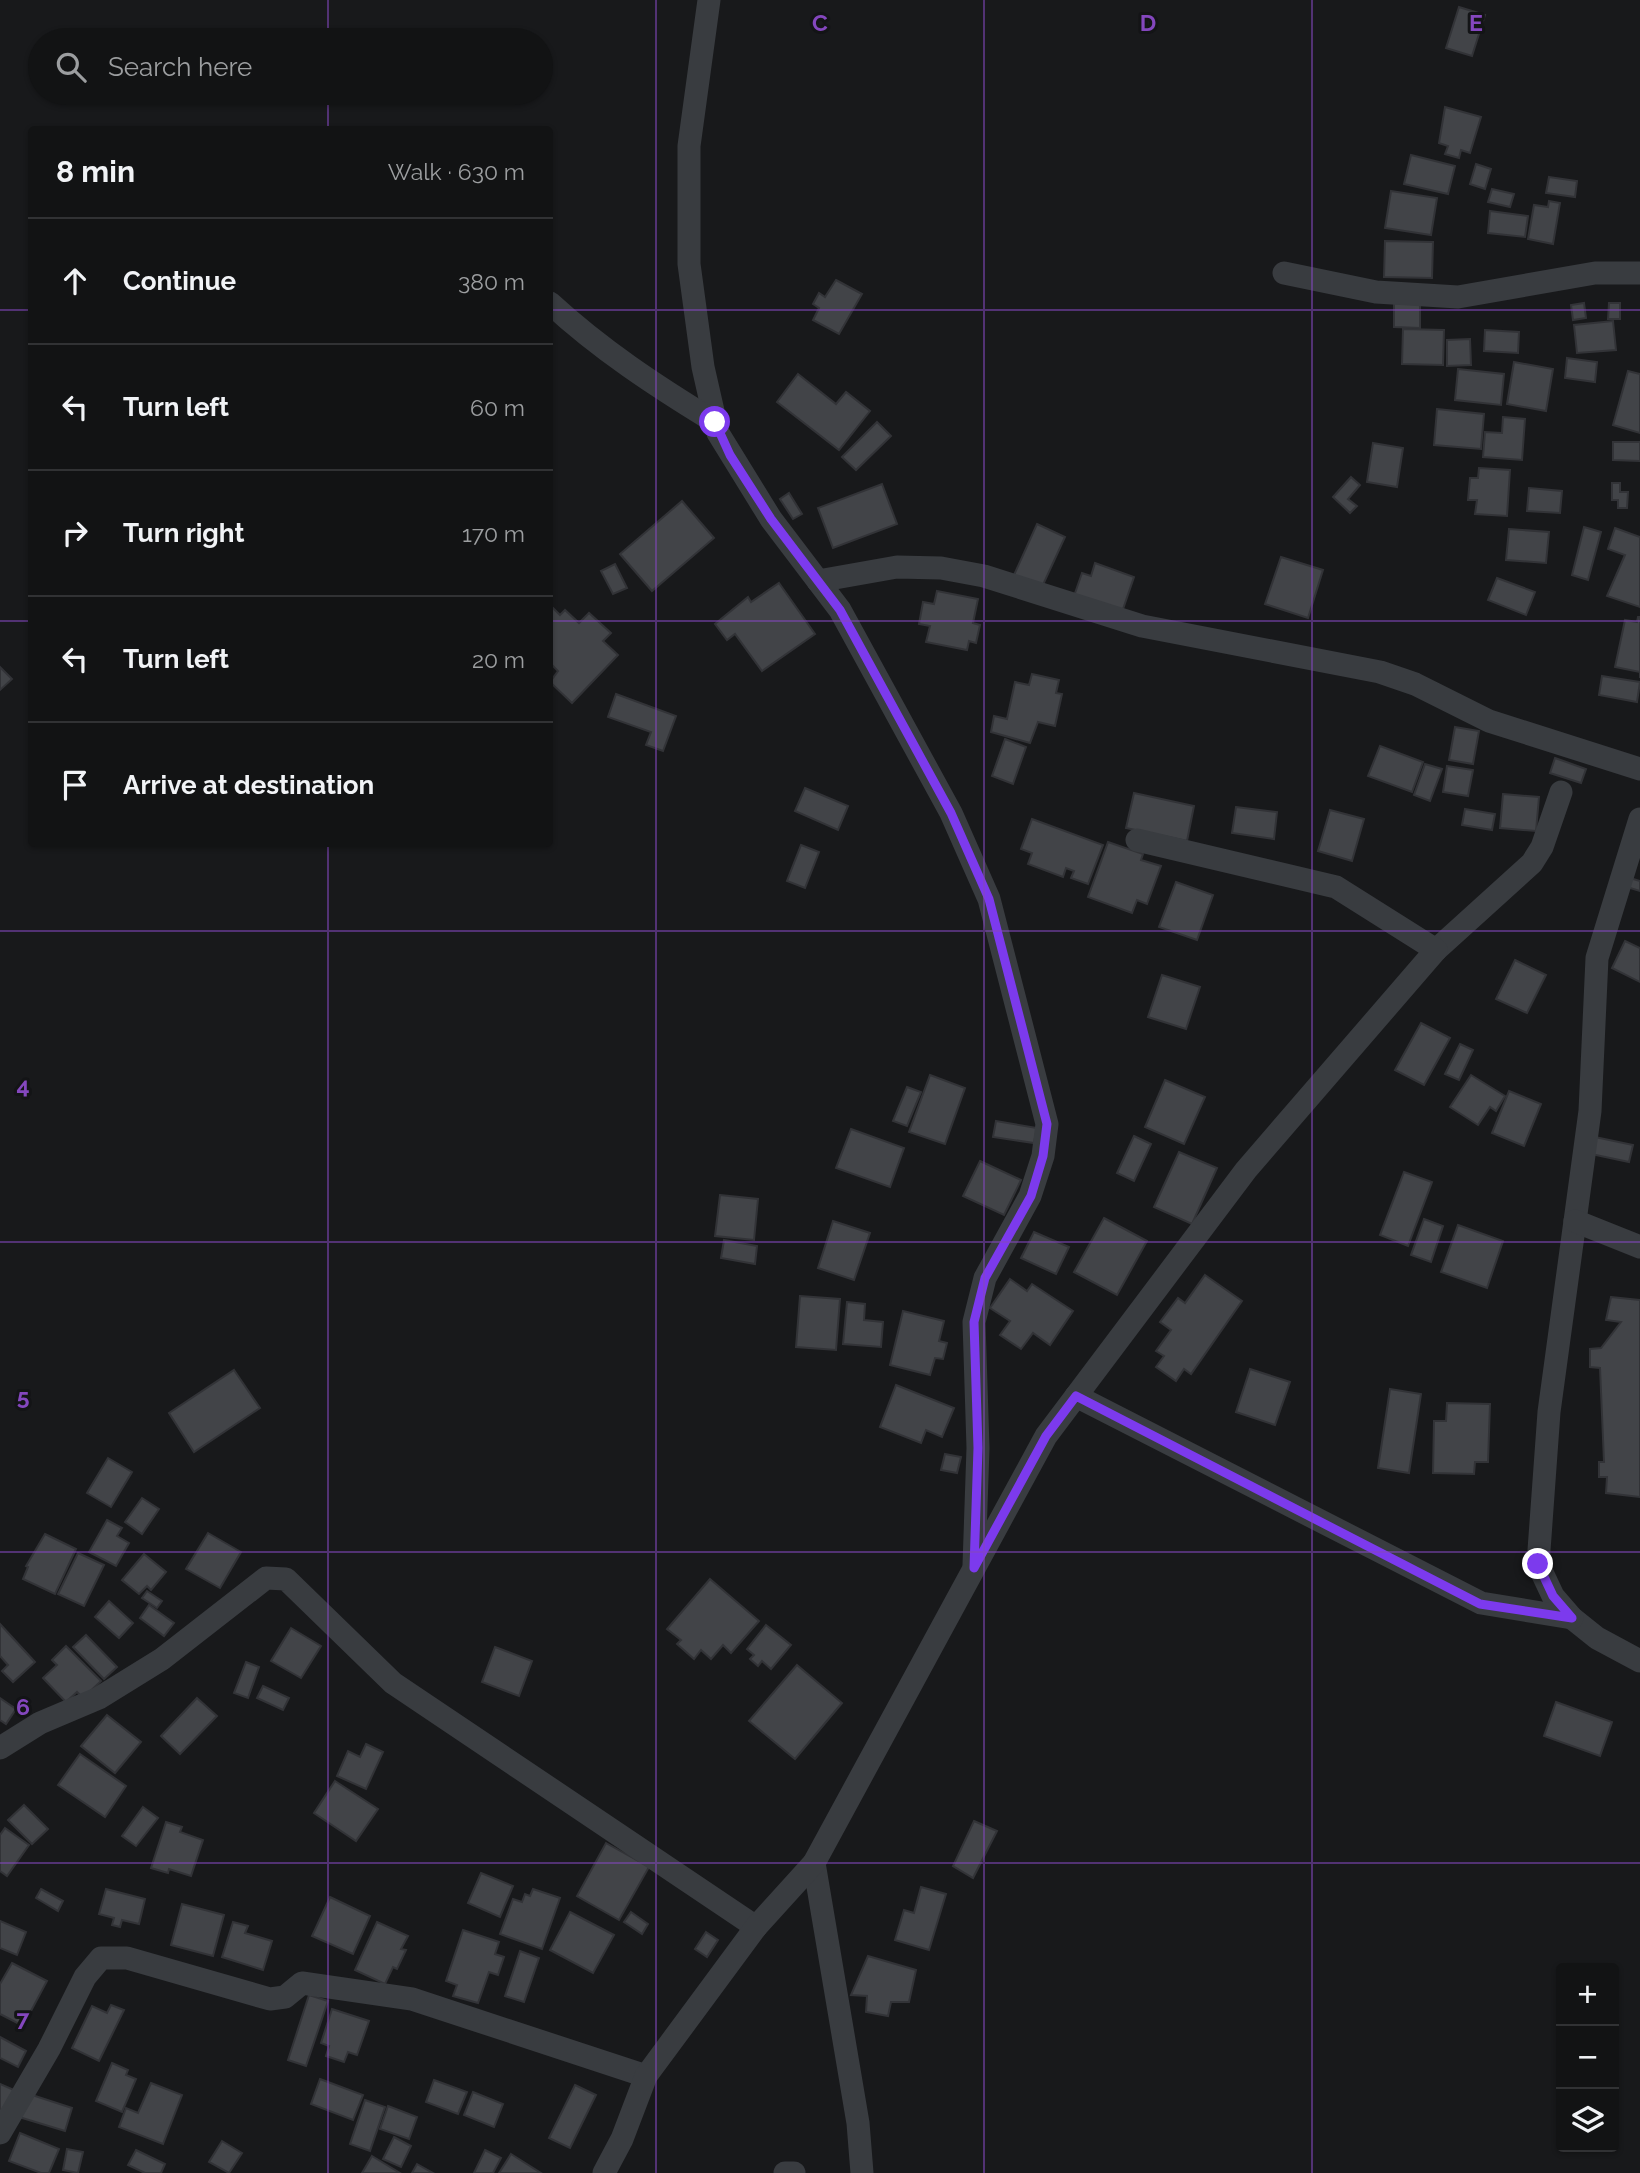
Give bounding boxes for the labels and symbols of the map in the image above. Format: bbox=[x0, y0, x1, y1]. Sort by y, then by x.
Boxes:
text: C bbox=[812, 9, 828, 36]
text: D bbox=[1140, 9, 1156, 36]
text: E bbox=[1469, 9, 1483, 36]
route start bbox=[699, 406, 730, 437]
text: 4 bbox=[16, 1072, 30, 1099]
text: 5 bbox=[17, 1383, 30, 1410]
route end bbox=[1522, 1548, 1553, 1579]
text: 6 bbox=[16, 1693, 30, 1720]
text: 7 bbox=[17, 2004, 30, 2031]

